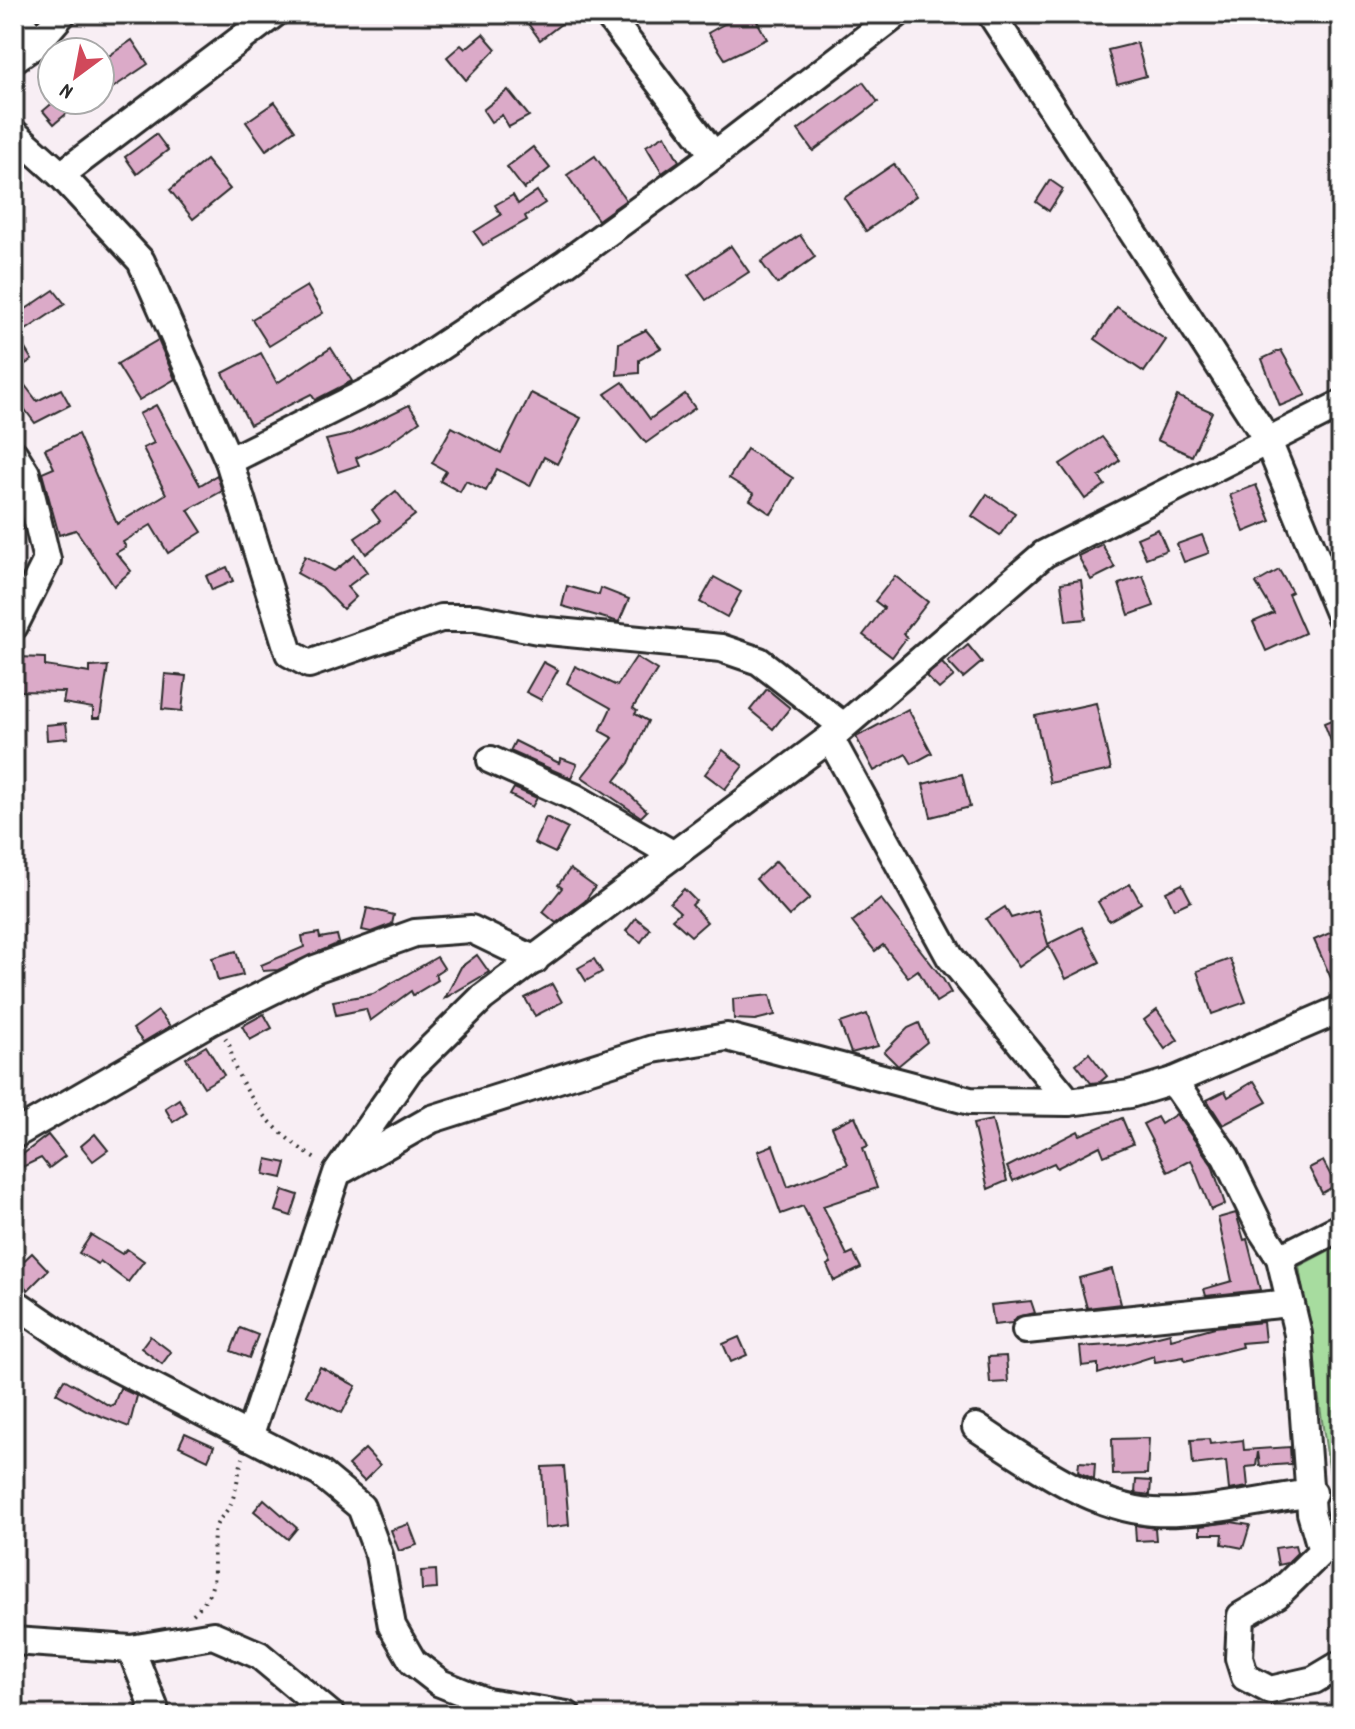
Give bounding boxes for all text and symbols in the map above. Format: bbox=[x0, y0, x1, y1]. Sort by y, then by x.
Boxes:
north arrow bbox=[36, 36, 116, 116]
text: N bbox=[54, 74, 80, 106]

